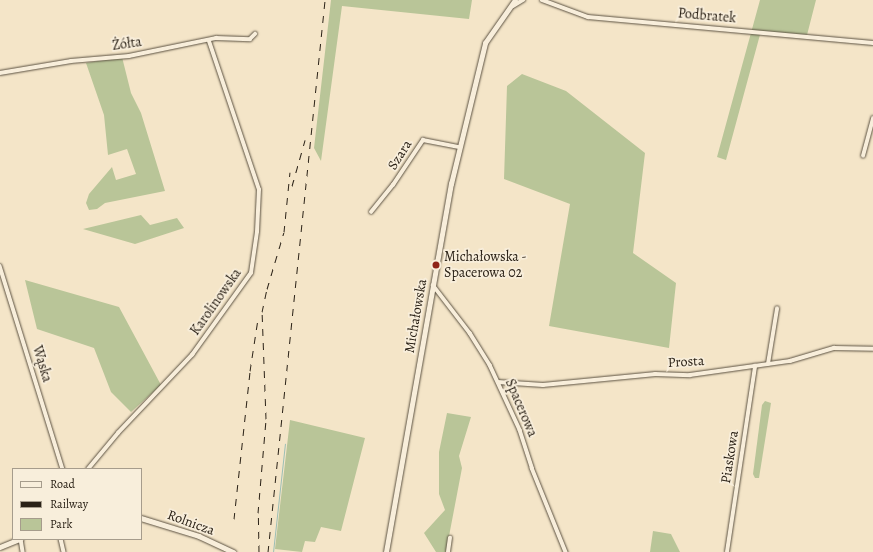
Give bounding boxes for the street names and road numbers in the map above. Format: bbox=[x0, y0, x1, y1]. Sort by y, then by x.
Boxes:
street label: Podbratek bbox=[677, 5, 737, 27]
street label: Żółta bbox=[111, 34, 143, 54]
street label: Szara bbox=[384, 137, 416, 173]
street label: Karolinowska bbox=[187, 265, 245, 339]
street label: Michałowska bbox=[401, 278, 431, 354]
street label: Wąska bbox=[29, 344, 55, 384]
street label: Prosta bbox=[667, 353, 705, 371]
street label: Spacerowa bbox=[501, 376, 541, 440]
street label: Piaskowa bbox=[718, 429, 742, 485]
street label: Rolnicza bbox=[165, 507, 217, 539]

